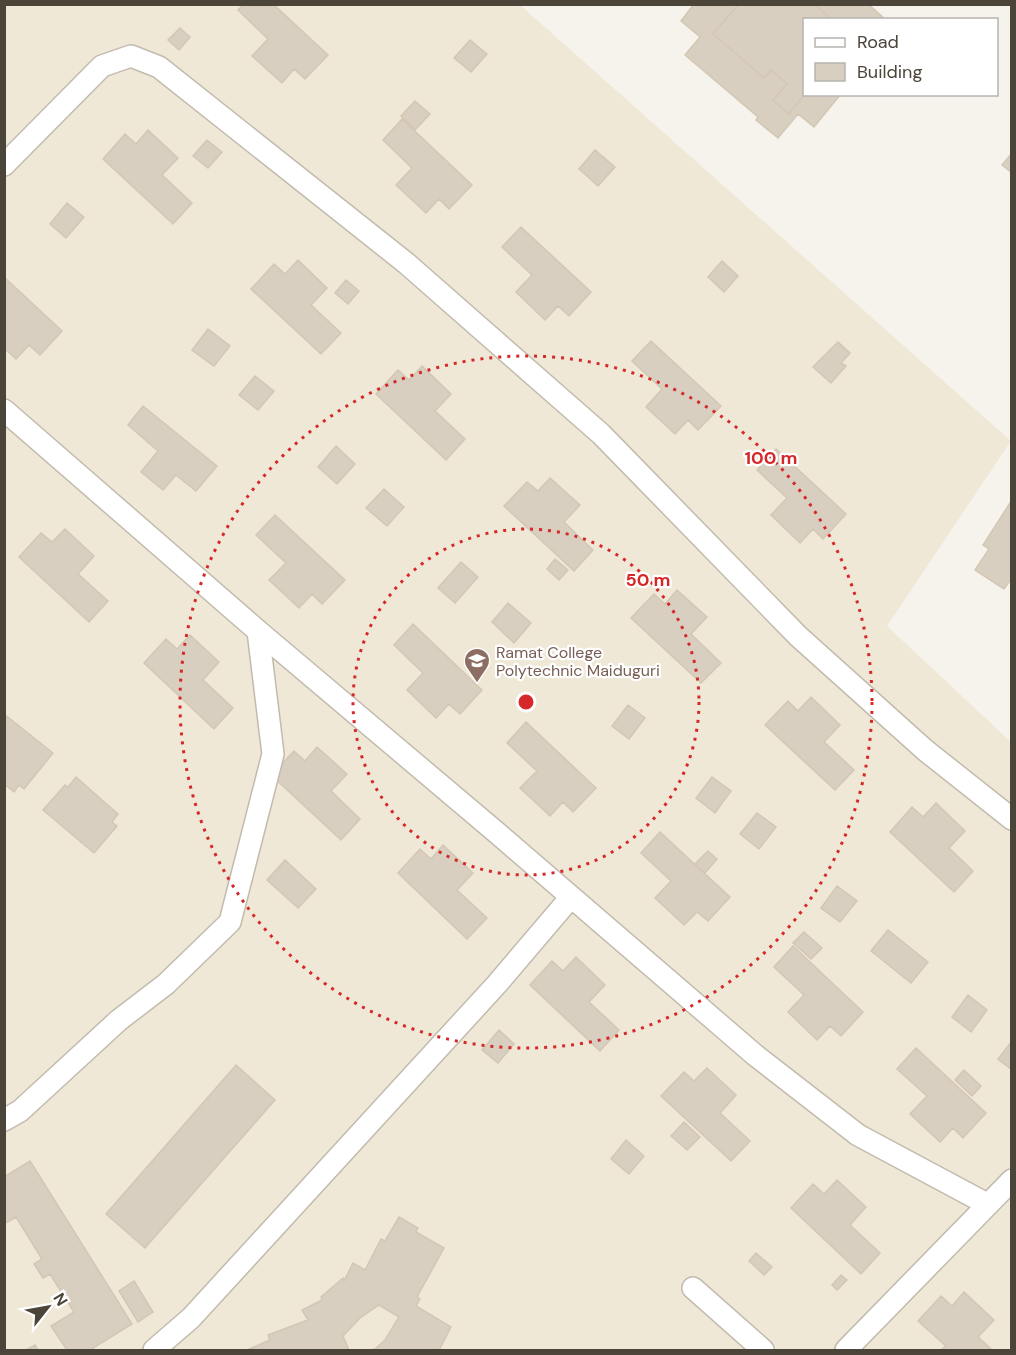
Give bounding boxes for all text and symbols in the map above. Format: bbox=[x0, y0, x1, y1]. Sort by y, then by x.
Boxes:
legend bbox=[803, 18, 998, 96]
text: Road bbox=[857, 30, 899, 54]
text: Building bbox=[857, 60, 922, 84]
text: 100 m bbox=[744, 446, 798, 470]
text: 50 m bbox=[625, 568, 671, 592]
place label: Ramat College Polytechnic Maiduguri bbox=[496, 642, 660, 681]
school or university icon: Ramat College Polytechnic Maiduguri bbox=[462, 646, 492, 684]
centre of rings bbox=[516, 692, 536, 712]
north arrow bbox=[18, 1277, 78, 1337]
text: N bbox=[48, 1289, 72, 1310]

